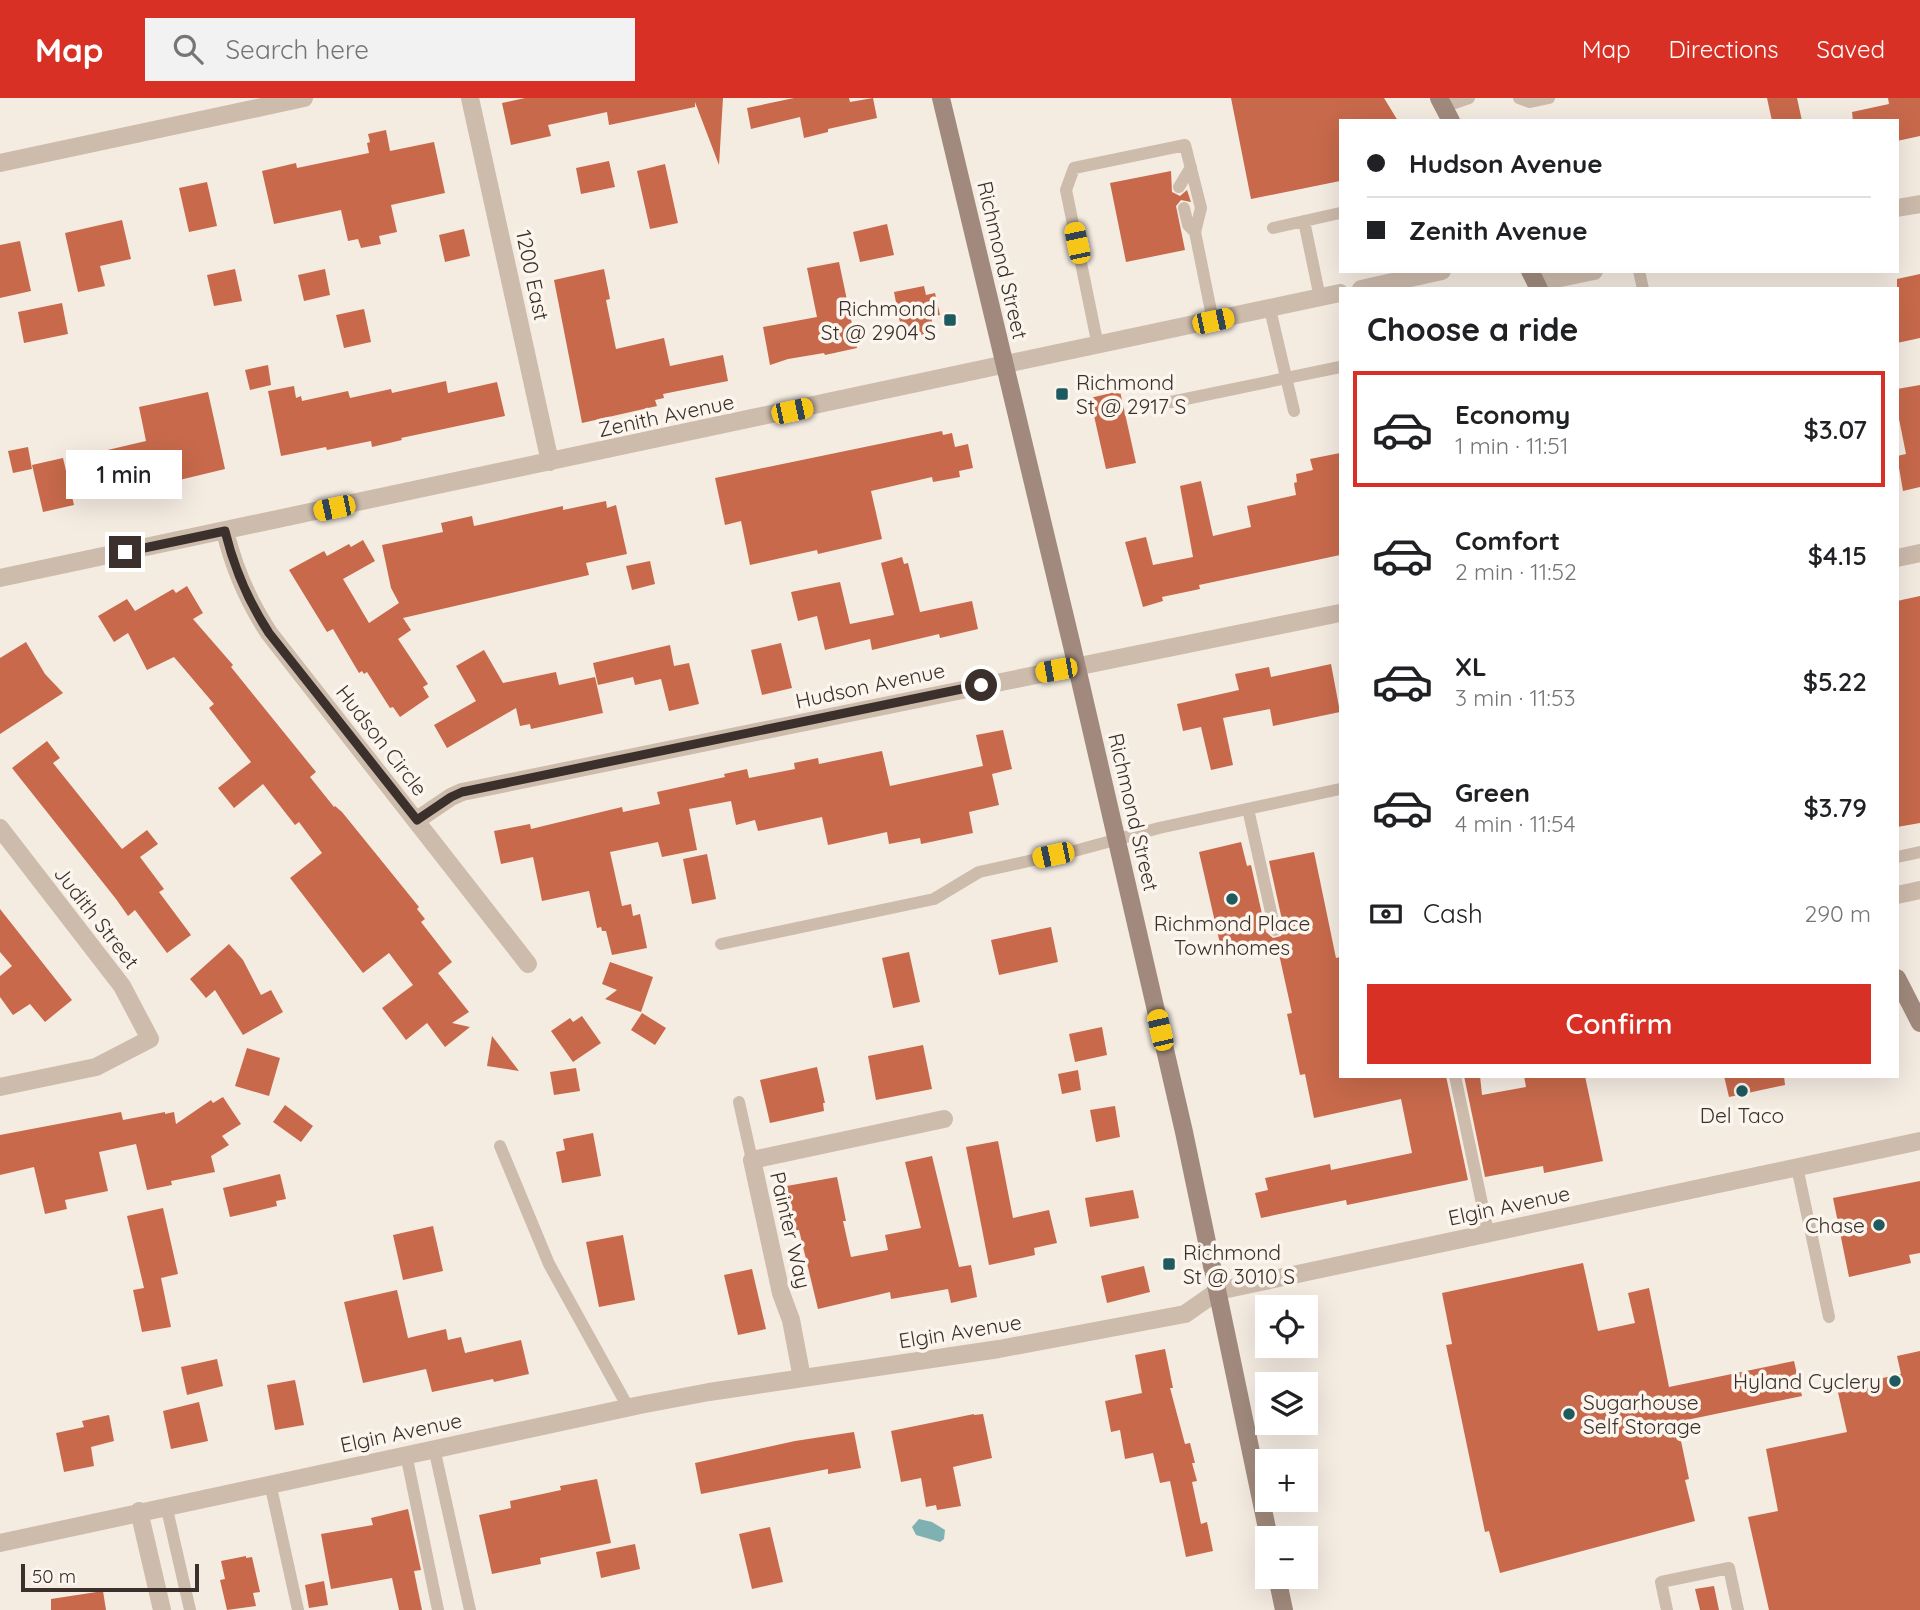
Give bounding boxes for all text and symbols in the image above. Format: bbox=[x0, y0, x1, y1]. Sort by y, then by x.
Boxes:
search box bbox=[145, 18, 635, 81]
text: Map bbox=[35, 29, 103, 70]
icon: search bbox=[169, 30, 207, 68]
text: Search here bbox=[225, 33, 369, 66]
text: Map bbox=[1582, 34, 1631, 64]
text: Directions bbox=[1669, 34, 1779, 64]
text: Saved bbox=[1817, 34, 1885, 64]
text: Hudson Avenue bbox=[1409, 147, 1603, 180]
street label: Richmond Street bbox=[972, 179, 1034, 341]
text: Zenith Avenue bbox=[1409, 214, 1588, 247]
car bbox=[1063, 220, 1092, 266]
street label: 1200 East bbox=[511, 227, 555, 323]
place label: Richmond St @ 2904 S bbox=[821, 295, 936, 345]
car bbox=[1191, 306, 1236, 336]
text: Choose a ride bbox=[1367, 309, 1579, 349]
marker: Richmond St @ 2904 S bbox=[942, 312, 958, 328]
place label: Richmond St @ 2917 S bbox=[1076, 369, 1186, 419]
marker: Richmond St @ 2917 S bbox=[1054, 386, 1070, 402]
street label: Zenith Avenue bbox=[596, 388, 736, 442]
car bbox=[770, 396, 815, 426]
icon: car bbox=[1371, 398, 1434, 461]
text: Economy bbox=[1455, 398, 1570, 431]
text: $3.07 bbox=[1803, 413, 1867, 446]
text: 1 min · 11:51 bbox=[1455, 431, 1568, 460]
callout: 1 min bbox=[67, 450, 183, 500]
text: 1 min bbox=[96, 460, 152, 489]
car bbox=[312, 493, 357, 523]
icon: car bbox=[1371, 524, 1434, 587]
text: Comfort bbox=[1455, 524, 1560, 557]
route end bbox=[109, 536, 141, 568]
text: $4.15 bbox=[1808, 539, 1867, 572]
text: 2 min · 11:52 bbox=[1455, 557, 1577, 586]
icon: car bbox=[1371, 650, 1434, 713]
text: XL bbox=[1455, 650, 1487, 683]
street label: Hudson Avenue bbox=[793, 656, 947, 714]
car bbox=[1034, 656, 1079, 684]
text: $5.22 bbox=[1803, 665, 1867, 698]
route start bbox=[965, 669, 997, 701]
street label: Hudson Circle bbox=[331, 679, 433, 801]
text: 3 min · 11:53 bbox=[1455, 683, 1575, 712]
street label: Richmond Street bbox=[1103, 731, 1165, 893]
icon: car bbox=[1371, 776, 1434, 839]
text: Green bbox=[1455, 776, 1530, 809]
text: $3.79 bbox=[1803, 791, 1867, 824]
text: 4 min · 11:54 bbox=[1455, 809, 1576, 838]
car bbox=[1031, 840, 1076, 870]
street label: Judith Street bbox=[49, 860, 145, 974]
marker: Richmond Place Townhomes bbox=[1224, 891, 1240, 907]
icon: cash bbox=[1367, 895, 1405, 933]
text: Cash bbox=[1423, 897, 1483, 930]
text: 290 m bbox=[1804, 899, 1871, 928]
place label: Richmond Place Townhomes bbox=[1154, 910, 1310, 960]
button: Confirm bbox=[1367, 984, 1871, 1064]
car bbox=[1146, 1007, 1175, 1053]
marker: Del Taco bbox=[1734, 1083, 1750, 1099]
place label: Del Taco bbox=[1700, 1102, 1784, 1128]
street label: Painter Way bbox=[765, 1169, 817, 1291]
street label: Elgin Avenue bbox=[1446, 1179, 1572, 1231]
place label: Chase bbox=[1805, 1212, 1865, 1238]
marker: Chase bbox=[1871, 1217, 1887, 1233]
place label: Richmond St @ 3010 S bbox=[1183, 1239, 1295, 1289]
marker: Richmond St @ 3010 S bbox=[1161, 1256, 1177, 1272]
map controls bbox=[1255, 1295, 1318, 1589]
button: locate bbox=[1255, 1295, 1318, 1358]
street label: Elgin Avenue bbox=[897, 1308, 1023, 1354]
place label: Hyland Cyclery bbox=[1733, 1368, 1881, 1394]
button: layers bbox=[1255, 1372, 1318, 1435]
marker: Hyland Cyclery bbox=[1887, 1373, 1903, 1389]
place label: Sugarhouse Self Storage bbox=[1583, 1389, 1701, 1439]
street label: Elgin Avenue bbox=[338, 1406, 464, 1458]
marker: Sugarhouse Self Storage bbox=[1561, 1406, 1577, 1422]
button: + bbox=[1255, 1449, 1318, 1512]
button: − bbox=[1255, 1526, 1318, 1589]
scale bar bbox=[21, 1561, 200, 1593]
text: 50 m bbox=[32, 1564, 76, 1588]

